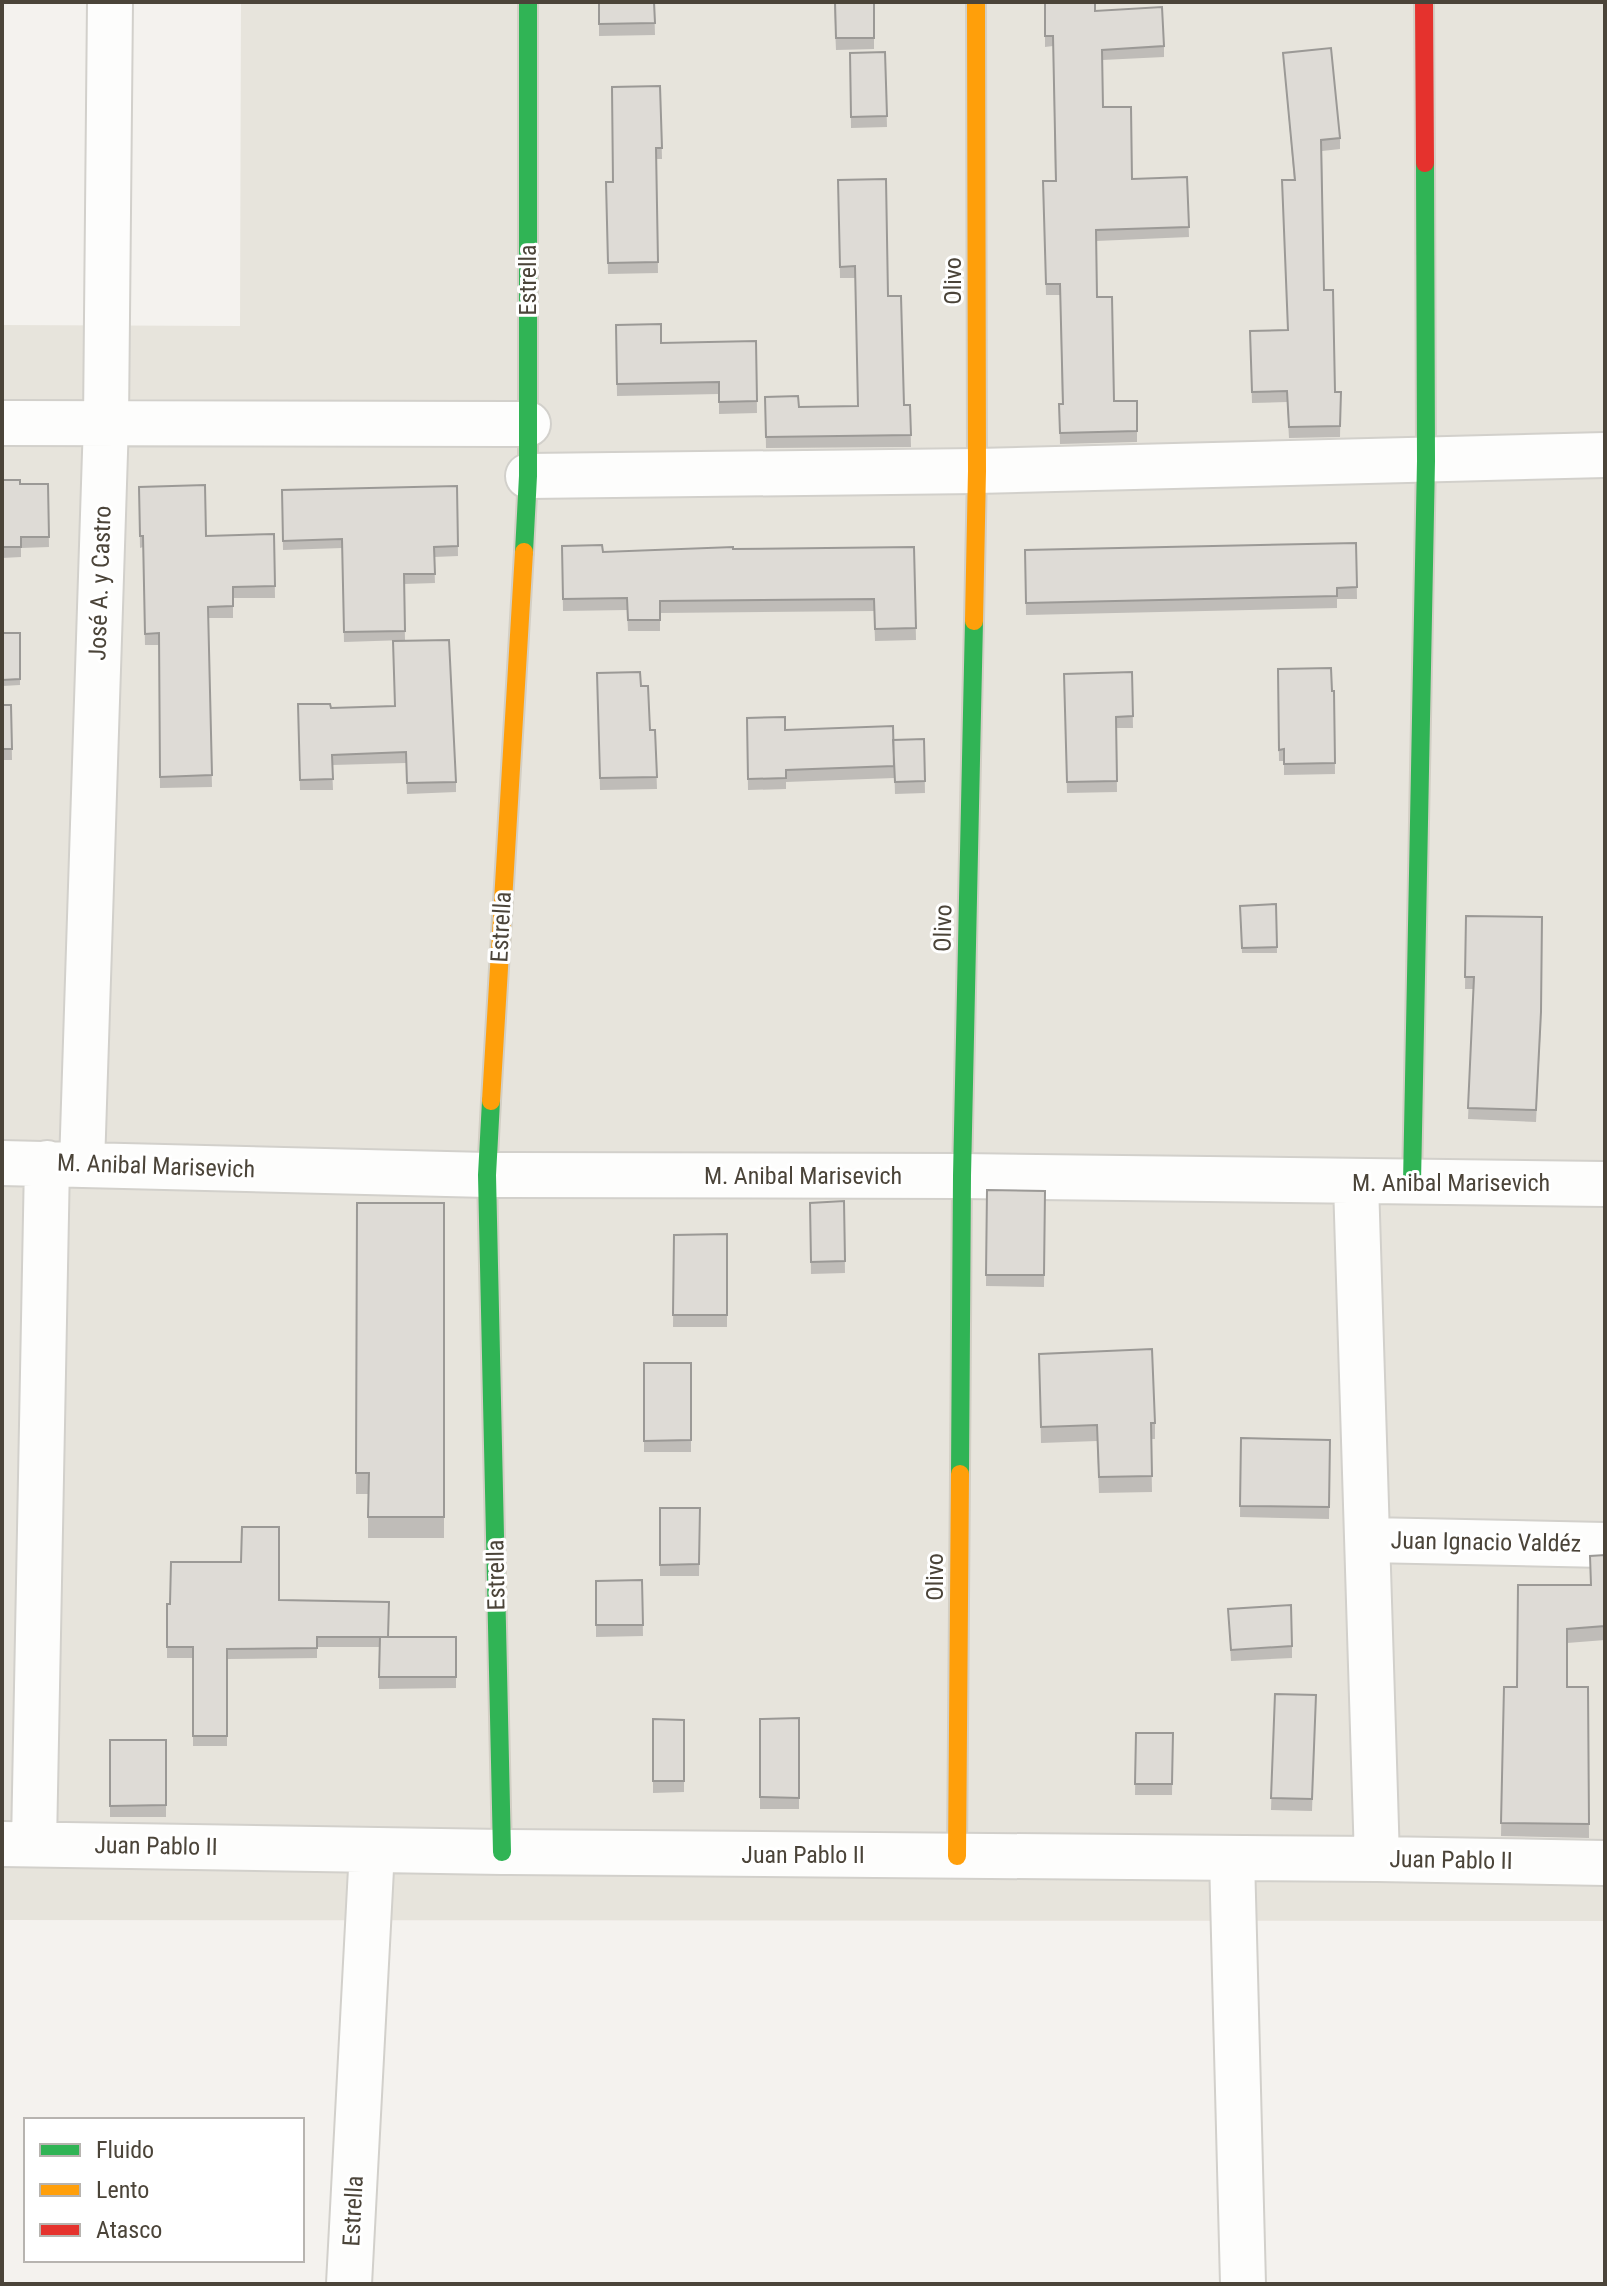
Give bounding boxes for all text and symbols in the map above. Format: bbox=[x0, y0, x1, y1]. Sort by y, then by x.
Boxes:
street label: Estrella bbox=[514, 245, 542, 315]
street label: Olivo bbox=[939, 257, 967, 305]
street label: José A. y Castro bbox=[83, 505, 117, 661]
street label: Estrella bbox=[485, 891, 517, 963]
street label: Olivo bbox=[929, 904, 957, 952]
street label: M. Anibal Marisevich bbox=[56, 1149, 256, 1183]
street label: M. Anibal Marisevich bbox=[704, 1162, 902, 1190]
street label: M. Anibal Marisevich bbox=[1352, 1169, 1550, 1197]
street label: Juan Ignacio Valdéz bbox=[1390, 1526, 1582, 1558]
street label: Estrella bbox=[481, 1539, 511, 1611]
street label: Olivo bbox=[921, 1553, 949, 1601]
street label: Juan Pablo II bbox=[94, 1831, 218, 1861]
street label: Juan Pablo II bbox=[741, 1841, 865, 1869]
street label: Juan Pablo II bbox=[1389, 1845, 1513, 1875]
legend bbox=[24, 2118, 304, 2262]
text: Fluido bbox=[96, 2136, 154, 2164]
street label: Estrella bbox=[337, 2175, 369, 2247]
text: Lento bbox=[96, 2176, 149, 2204]
text: Atasco bbox=[96, 2216, 162, 2244]

